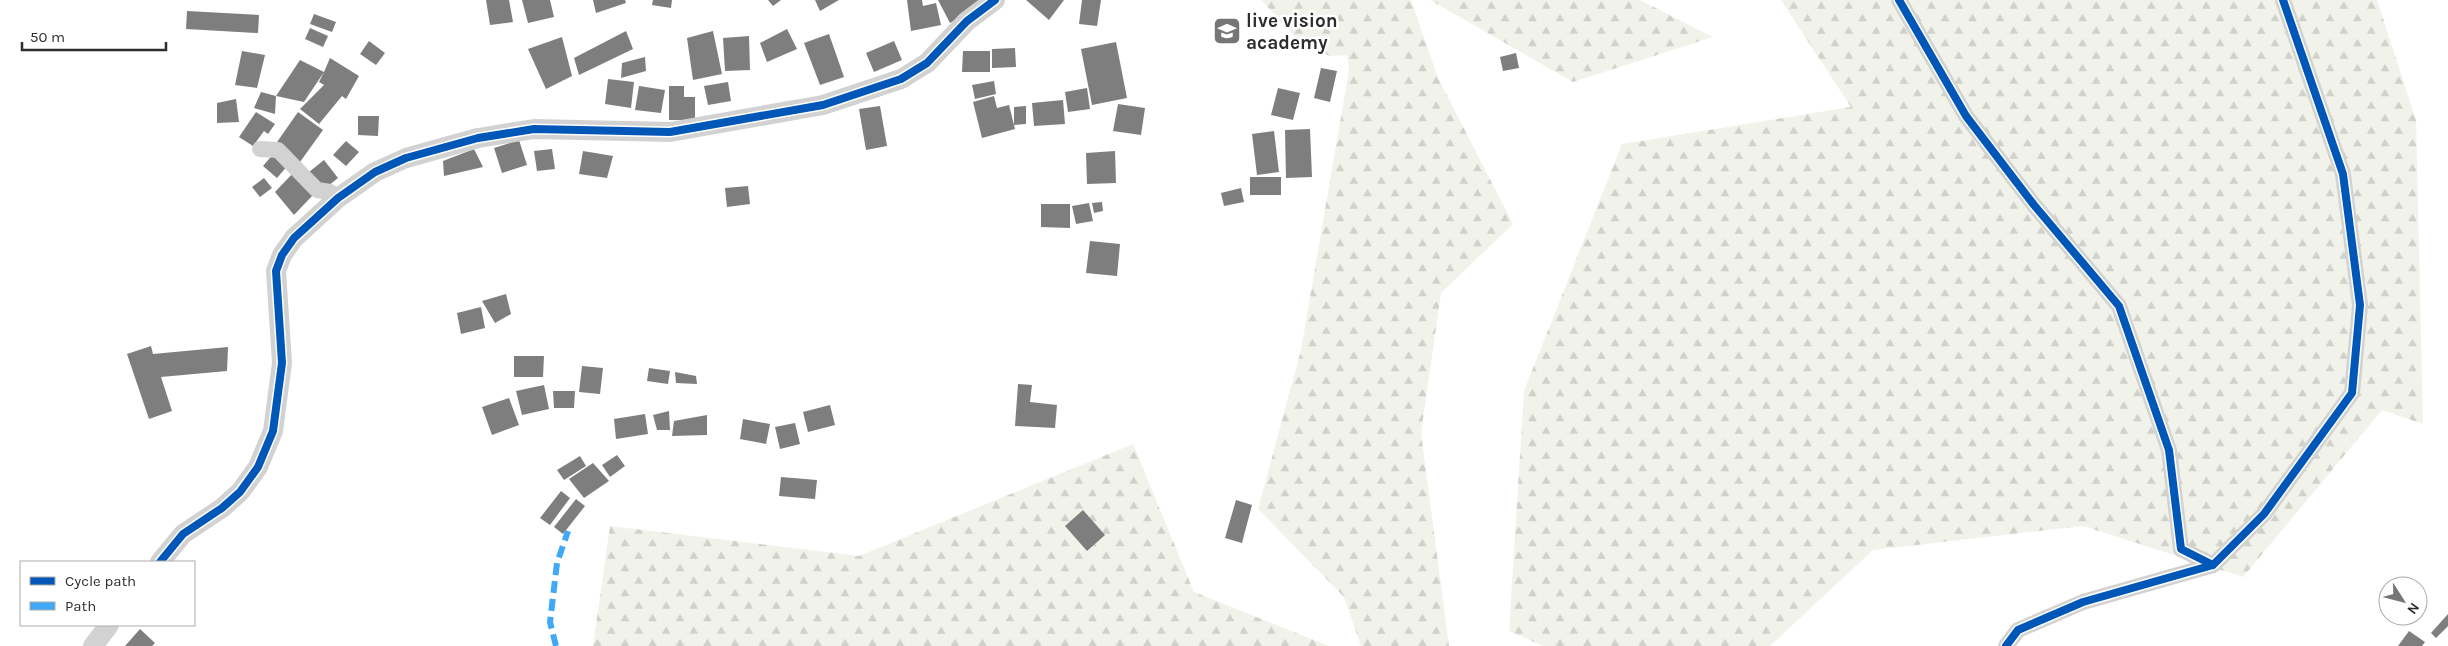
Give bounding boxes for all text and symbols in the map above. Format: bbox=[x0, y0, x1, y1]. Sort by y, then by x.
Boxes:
place label: live vision academy bbox=[1246, 10, 1338, 54]
school or university icon: live vision academy bbox=[1212, 16, 1242, 46]
scale bar bbox=[22, 20, 166, 52]
text: 50 m bbox=[30, 28, 65, 46]
legend bbox=[20, 561, 195, 626]
text: Cycle path bbox=[65, 572, 136, 590]
north arrow bbox=[2378, 576, 2428, 626]
text: Path bbox=[65, 597, 96, 615]
text: N bbox=[2403, 599, 2423, 617]

